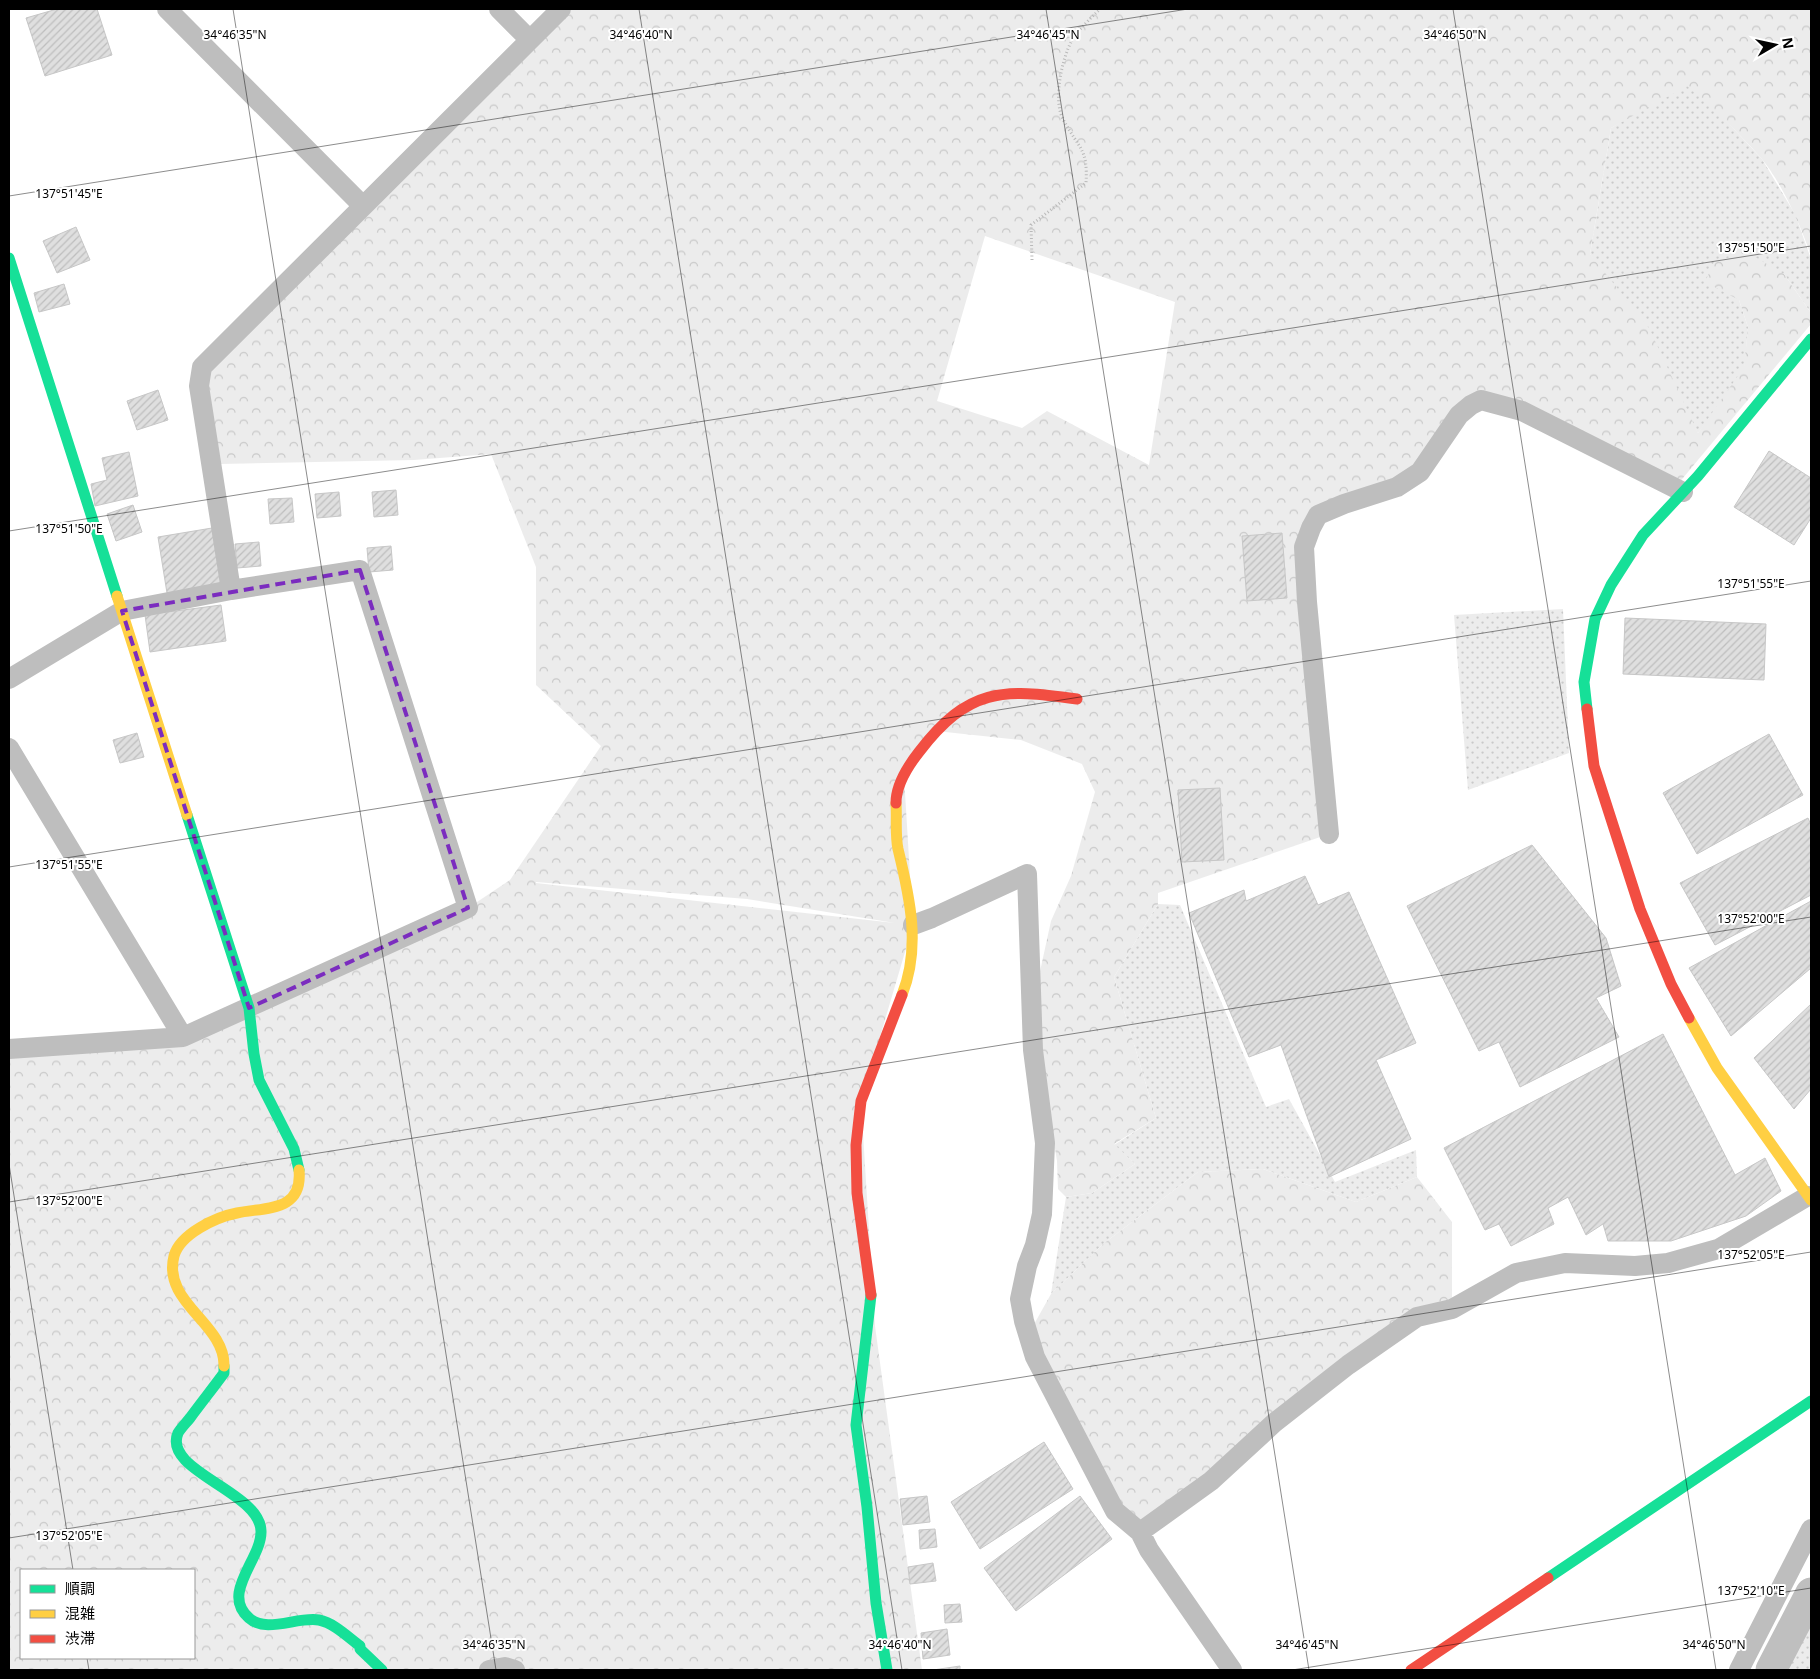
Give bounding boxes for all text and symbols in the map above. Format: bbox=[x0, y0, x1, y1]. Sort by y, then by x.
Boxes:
north arrow bbox=[1750, 20, 1800, 70]
text: 34°46'35"N bbox=[203, 26, 267, 43]
text: 34°46'40"N bbox=[609, 26, 673, 43]
text: 34°46'45"N bbox=[1016, 26, 1080, 43]
text: 34°46'50"N bbox=[1423, 26, 1487, 43]
text: N bbox=[1778, 36, 1799, 50]
text: 137°51'45"E bbox=[35, 185, 103, 202]
text: 137°51'50"E bbox=[1717, 239, 1785, 256]
text: 137°51'50"E bbox=[35, 520, 103, 537]
text: 137°51'55"E bbox=[1717, 575, 1785, 592]
text: 137°51'55"E bbox=[35, 856, 103, 873]
text: 137°52'00"E bbox=[1717, 910, 1785, 927]
text: 137°52'00"E bbox=[35, 1192, 103, 1209]
text: 137°52'05"E bbox=[1717, 1246, 1785, 1263]
text: 137°52'05"E bbox=[35, 1527, 103, 1544]
legend bbox=[20, 1569, 195, 1659]
text: 順調 bbox=[65, 1578, 95, 1598]
text: 137°52'10"E bbox=[1717, 1582, 1785, 1599]
text: 混雑 bbox=[65, 1603, 95, 1623]
text: 渋滞 bbox=[65, 1628, 95, 1648]
text: 34°46'35"N bbox=[462, 1636, 526, 1653]
text: 34°46'40"N bbox=[868, 1636, 932, 1653]
text: 34°46'45"N bbox=[1275, 1636, 1339, 1653]
text: 34°46'50"N bbox=[1682, 1636, 1746, 1653]

